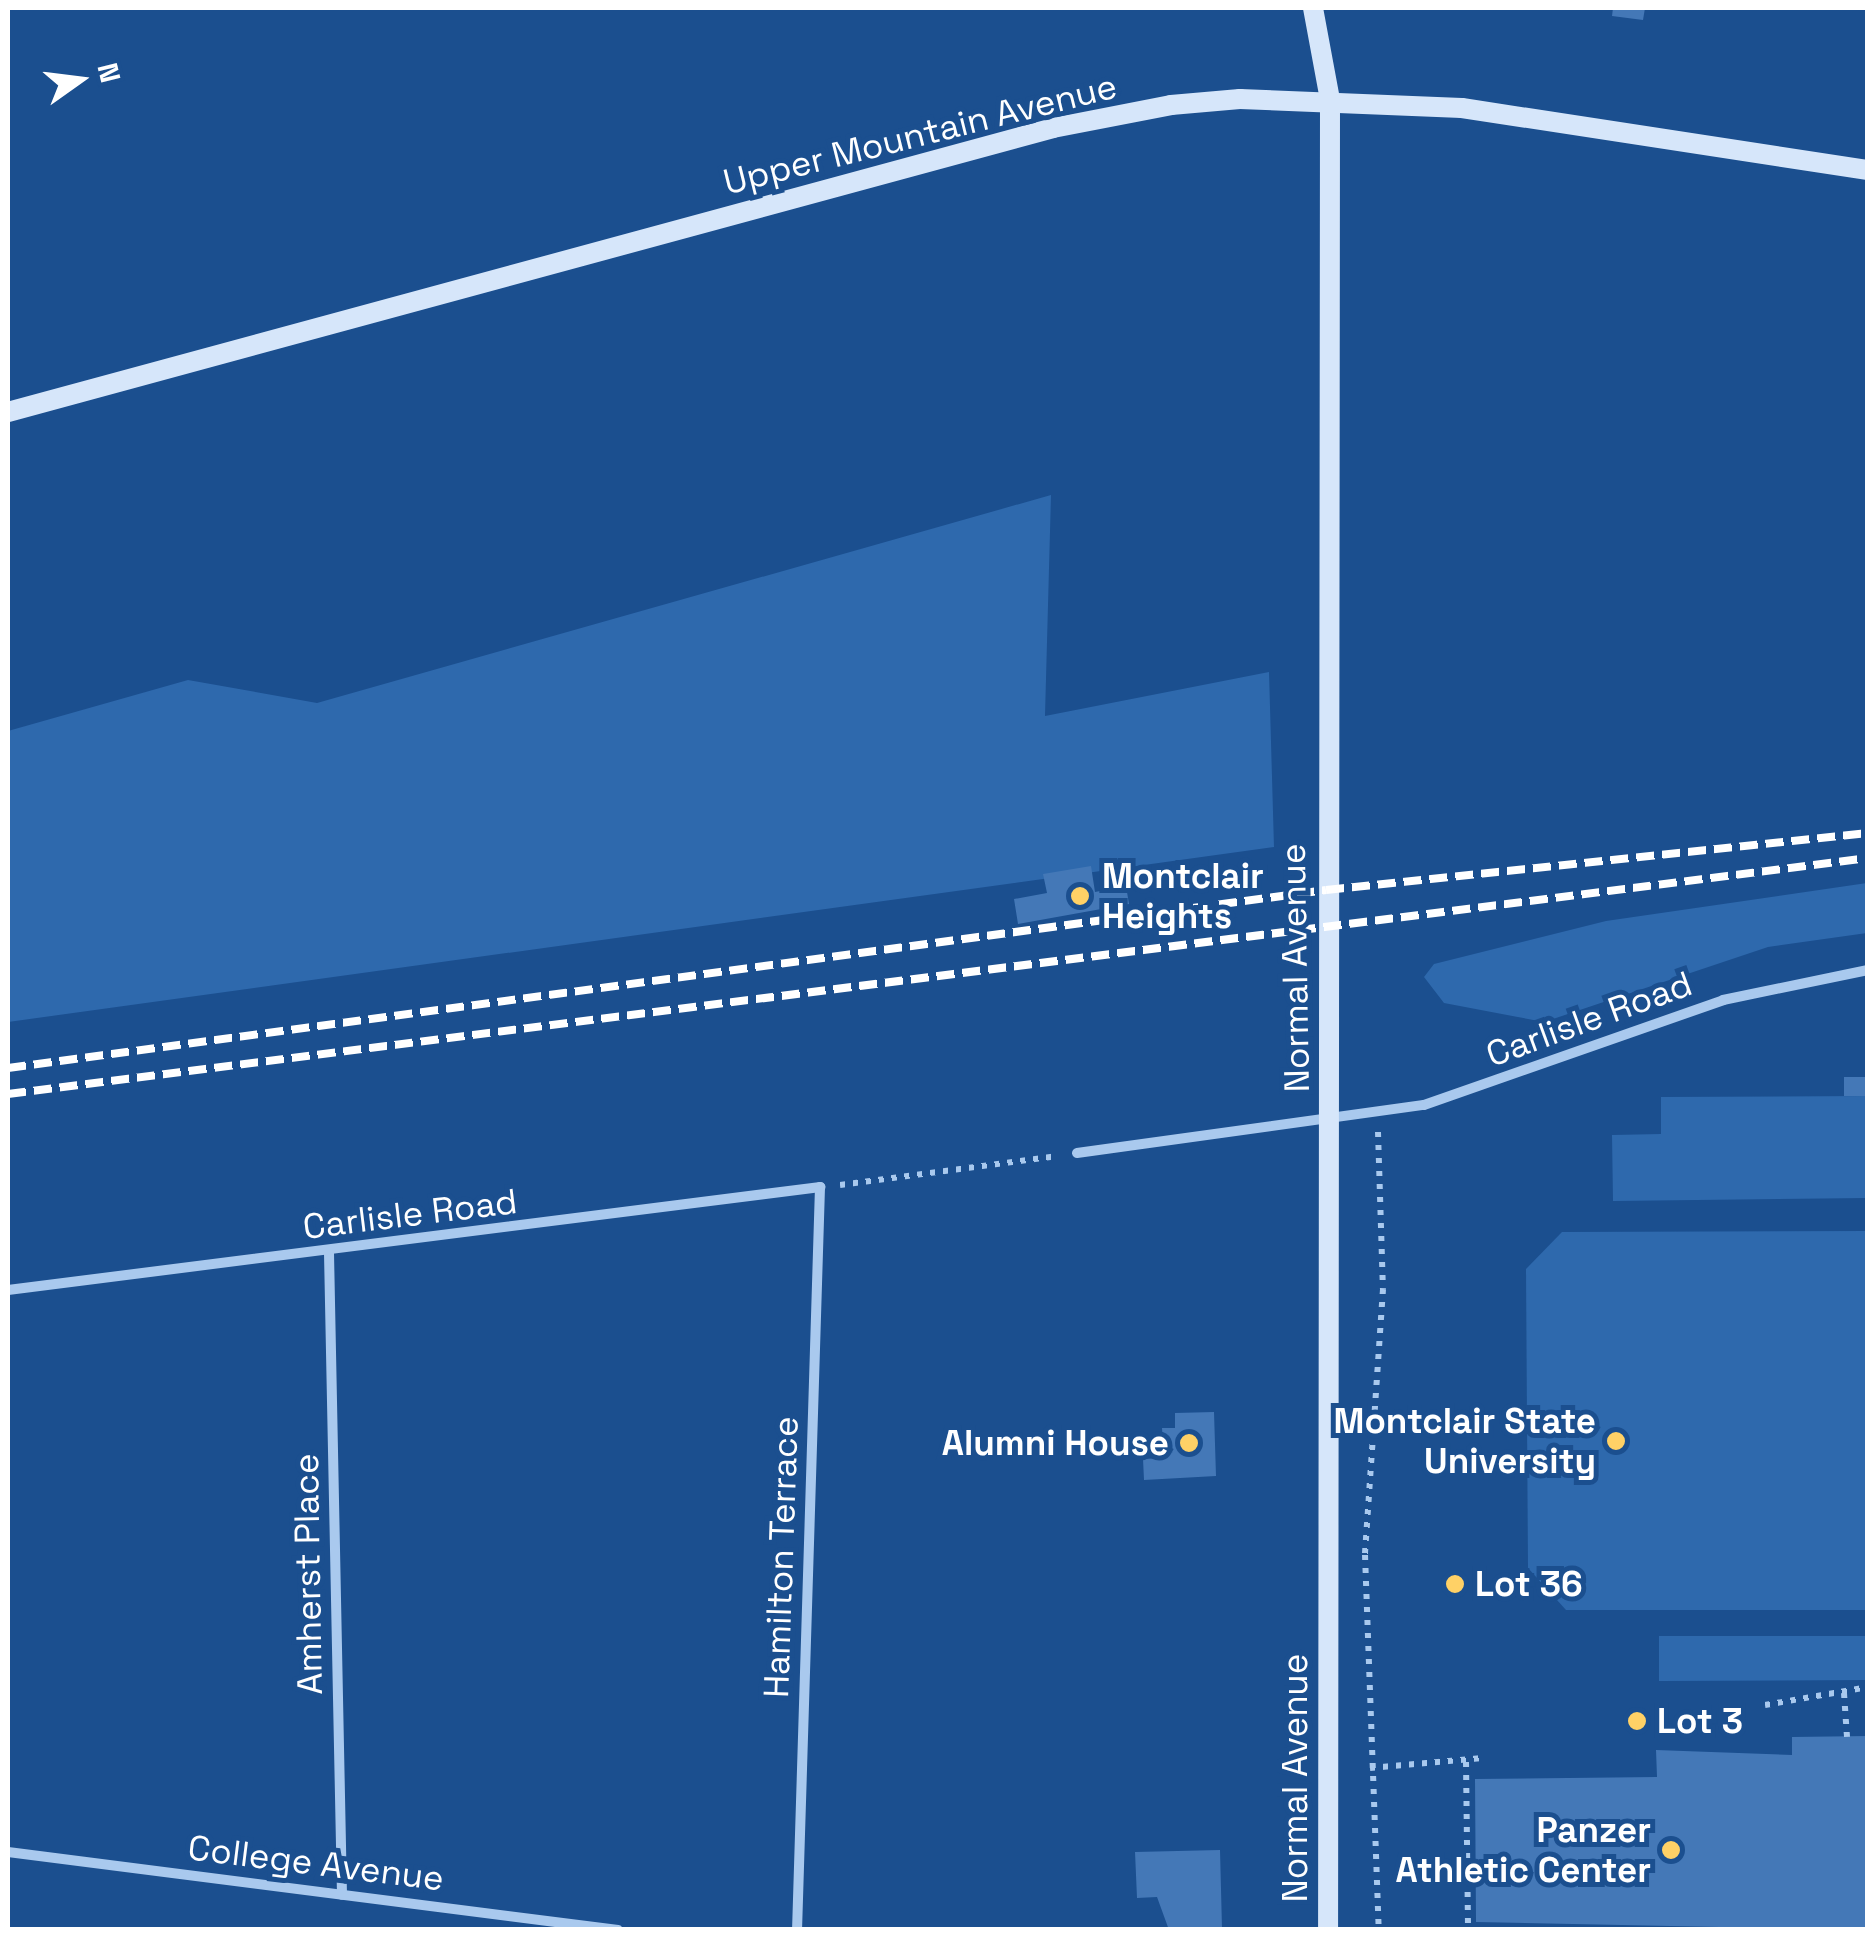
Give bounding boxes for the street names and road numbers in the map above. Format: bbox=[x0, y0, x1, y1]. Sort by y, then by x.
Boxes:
street label: Upper Mountain Avenue bbox=[719, 65, 1121, 203]
street label: Normal Avenue bbox=[1272, 843, 1318, 1093]
street label: Carlisle Road bbox=[1481, 962, 1697, 1076]
street label: Carlisle Road bbox=[300, 1180, 520, 1248]
street label: Hamilton Terrace bbox=[755, 1415, 807, 1699]
street label: Amherst Place bbox=[285, 1453, 331, 1695]
street label: Normal Avenue bbox=[1274, 1653, 1316, 1903]
street label: College Avenue bbox=[186, 1826, 446, 1900]

